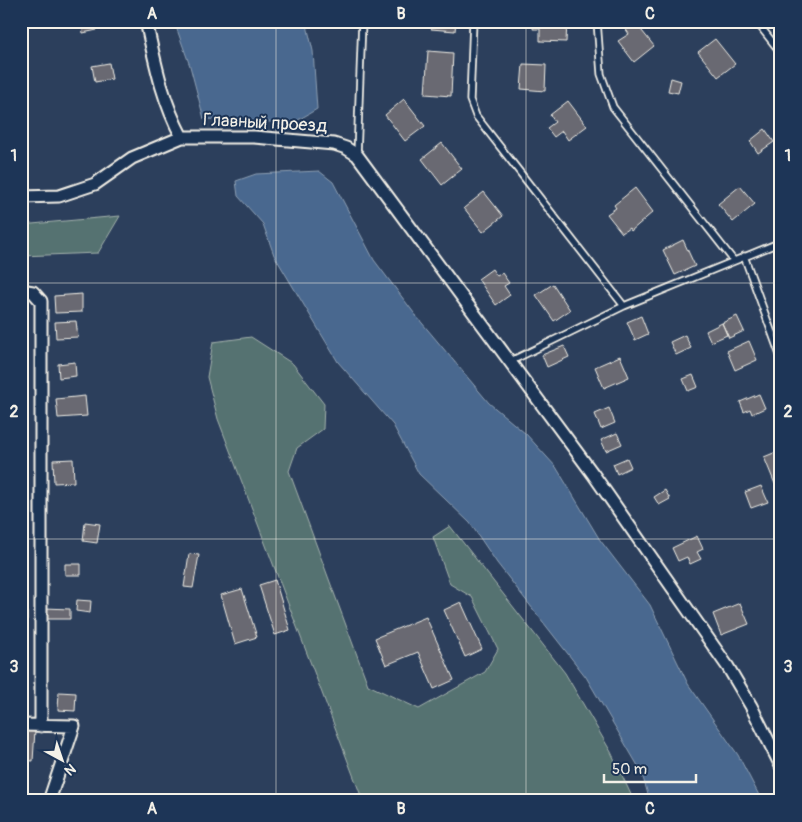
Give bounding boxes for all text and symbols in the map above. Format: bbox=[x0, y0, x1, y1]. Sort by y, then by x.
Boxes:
text: A bbox=[147, 4, 158, 24]
text: B bbox=[396, 4, 406, 24]
text: C bbox=[645, 4, 655, 24]
street label: Главный проезд bbox=[202, 108, 328, 138]
text: 1 bbox=[11, 146, 17, 166]
text: 1 bbox=[785, 146, 791, 166]
text: 2 bbox=[10, 402, 19, 422]
text: 2 bbox=[784, 402, 793, 422]
text: 3 bbox=[10, 657, 19, 677]
text: 3 bbox=[784, 657, 793, 677]
north arrow bbox=[38, 734, 88, 784]
scale bar bbox=[604, 752, 697, 784]
text: N bbox=[61, 760, 79, 779]
text: 50 m bbox=[612, 760, 647, 779]
text: A bbox=[147, 799, 158, 819]
text: B bbox=[396, 799, 406, 819]
text: C bbox=[645, 799, 655, 819]

